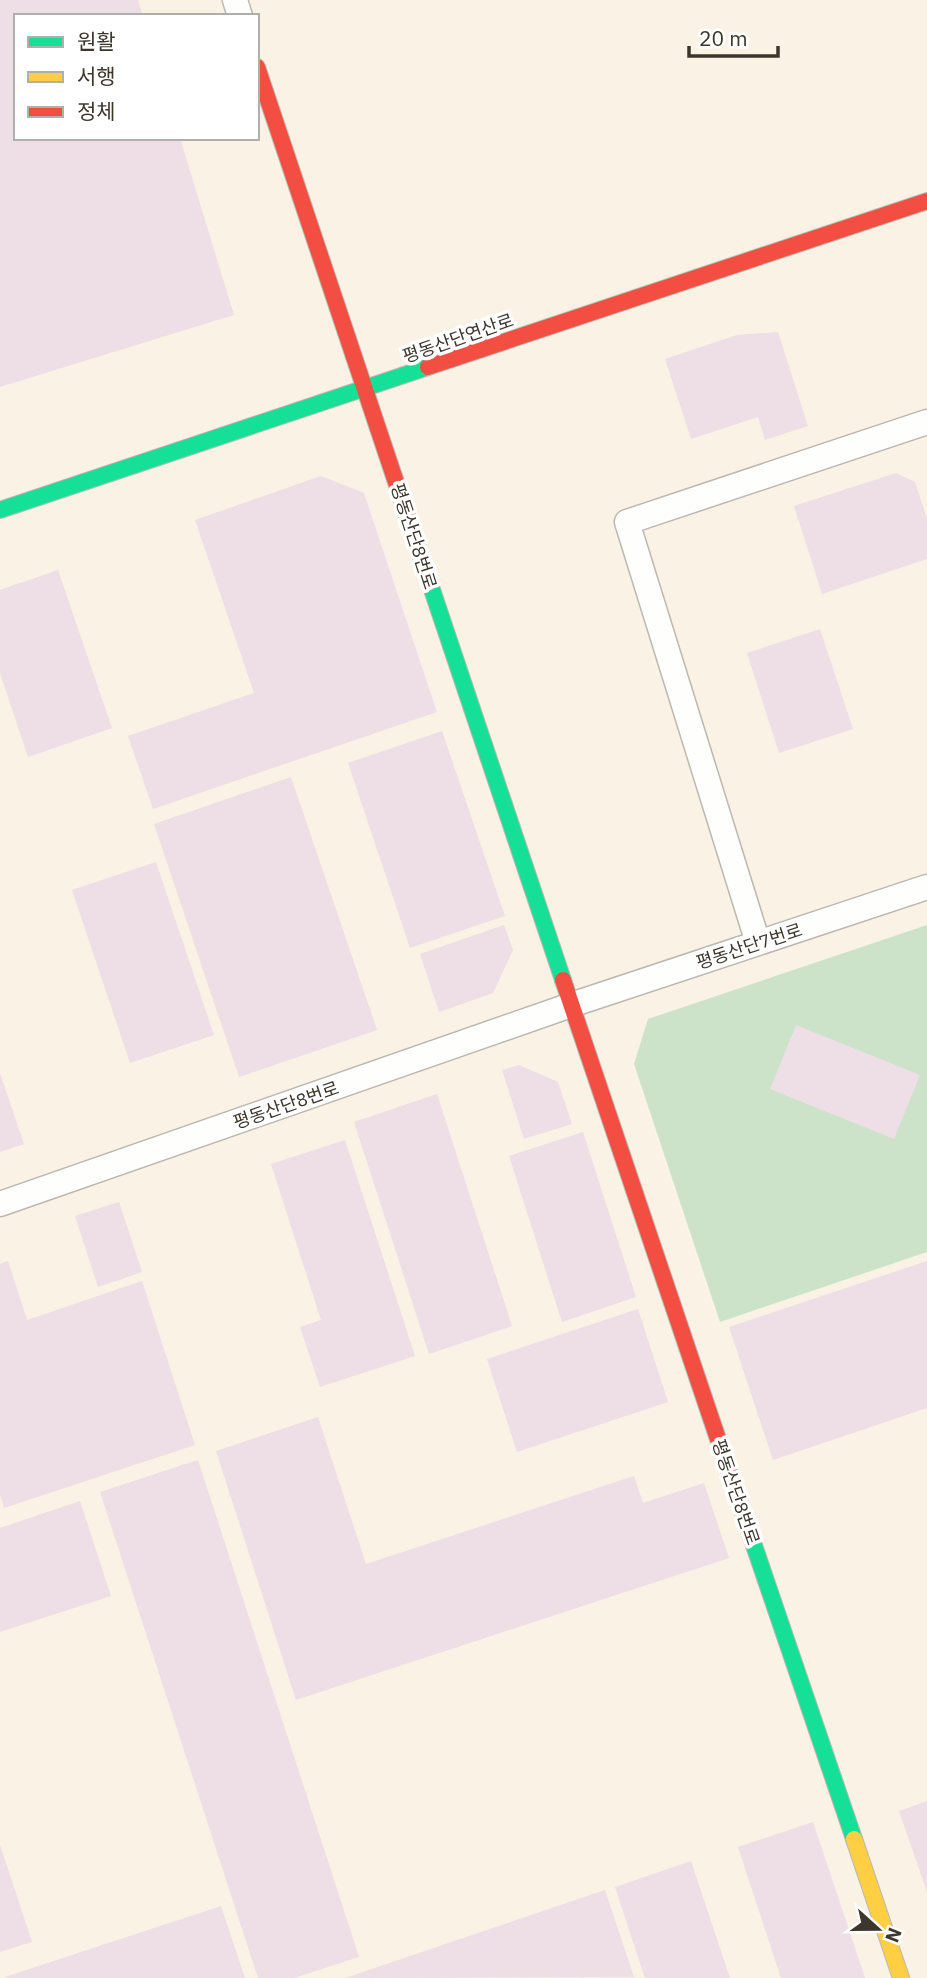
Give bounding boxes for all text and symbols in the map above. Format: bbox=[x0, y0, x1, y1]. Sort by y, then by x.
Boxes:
legend bbox=[14, 14, 259, 140]
scale bar bbox=[689, 14, 778, 58]
text: 20 m bbox=[699, 24, 748, 52]
text: 원활 bbox=[77, 27, 116, 55]
text: 서행 bbox=[77, 62, 116, 90]
text: 정체 bbox=[77, 97, 116, 125]
street label: 평동산단연산로 bbox=[399, 308, 517, 368]
street label: 평동산단8번로 bbox=[386, 480, 442, 592]
street label: 평동산단7번로 bbox=[693, 918, 805, 974]
street label: 평동산단8번로 bbox=[230, 1076, 342, 1134]
street label: 평동산단8번로 bbox=[707, 1436, 765, 1548]
north arrow bbox=[843, 1894, 913, 1964]
text: N bbox=[880, 1924, 908, 1946]

